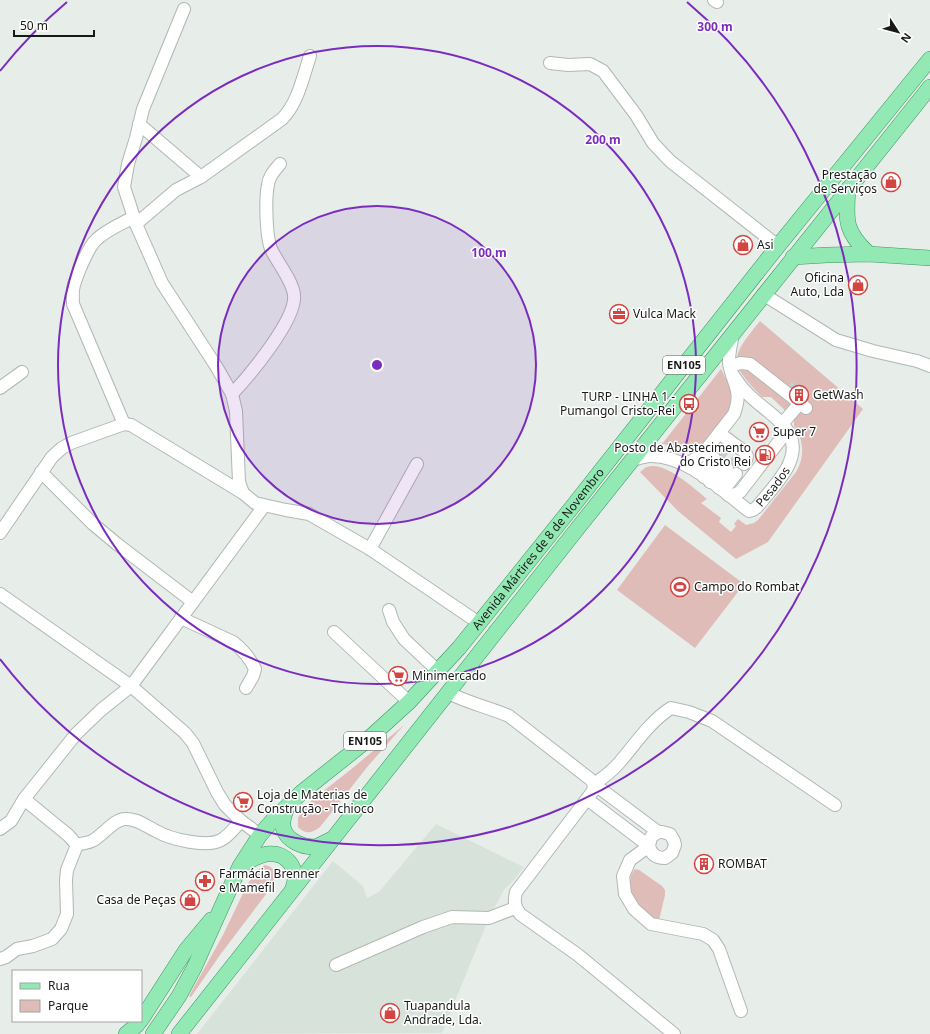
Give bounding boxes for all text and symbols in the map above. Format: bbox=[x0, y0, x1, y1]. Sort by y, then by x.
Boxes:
scale bar bbox=[14, 12, 94, 38]
north arrow bbox=[878, 12, 918, 52]
text: 50 m bbox=[20, 17, 48, 34]
text: 300 m bbox=[697, 18, 733, 35]
text: N bbox=[898, 30, 915, 46]
text: 200 m bbox=[585, 131, 621, 148]
place label: Prestação de Serviços bbox=[813, 166, 877, 197]
shop icon: Prestação de Serviços bbox=[880, 171, 902, 193]
shop icon: Asi bbox=[732, 234, 754, 256]
place label: Asi bbox=[757, 236, 774, 253]
text: 100 m bbox=[471, 244, 507, 261]
place label: Oficina Auto, Lda bbox=[791, 269, 844, 300]
shop icon: Oficina Auto, Lda bbox=[847, 274, 869, 296]
office icon: Vulca Mack bbox=[608, 303, 630, 325]
place label: Vulca Mack bbox=[633, 305, 697, 322]
road number: EN105 bbox=[663, 356, 705, 374]
centre of rings bbox=[370, 358, 384, 372]
building icon: GetWash bbox=[788, 384, 810, 406]
place label: GetWash bbox=[813, 386, 864, 403]
place label: TURP - LINHA 1 - Pumangol Cristo-Rei bbox=[560, 388, 675, 419]
bus stop icon: TURP - LINHA 1 - Pumangol Cristo-Rei bbox=[678, 393, 700, 415]
supermarket icon: Super 7 bbox=[748, 421, 770, 443]
place label: Super 7 bbox=[773, 423, 816, 440]
place label: Posto de Abastecimento do Cristo Rei bbox=[614, 439, 751, 470]
fuel station icon: Posto de Abastecimento do Cristo Rei bbox=[754, 444, 776, 466]
street label: Pesados bbox=[752, 463, 794, 510]
street label: Avenida Mártires de 8 de Novembro bbox=[468, 464, 608, 633]
sports icon: Campo do Rombat bbox=[669, 576, 691, 598]
place label: Campo do Rombat bbox=[694, 578, 800, 595]
supermarket icon: Minimercado bbox=[387, 665, 409, 687]
place label: Minimercado bbox=[412, 667, 486, 684]
road number: EN105 bbox=[344, 732, 386, 750]
place label: Loja de Materias de Construção - Tchioco bbox=[257, 786, 374, 817]
supermarket icon: Loja de Materias de Construção - Tchioco bbox=[232, 791, 254, 813]
building icon: ROMBAT bbox=[693, 853, 715, 875]
place label: ROMBAT bbox=[718, 855, 767, 872]
place label: Farmácia Brenner e Mamefil bbox=[219, 865, 319, 896]
pharmacy icon: Farmácia Brenner e Mamefil bbox=[194, 870, 216, 892]
shop icon: Casa de Peças bbox=[179, 889, 201, 911]
place label: Casa de Peças bbox=[97, 891, 176, 908]
legend bbox=[12, 970, 142, 1022]
text: Rua bbox=[48, 977, 70, 994]
text: Parque bbox=[48, 997, 89, 1014]
place label: Tuapandula Andrade, Lda. bbox=[404, 997, 482, 1028]
shop icon: Tuapandula Andrade, Lda. bbox=[379, 1002, 401, 1024]

